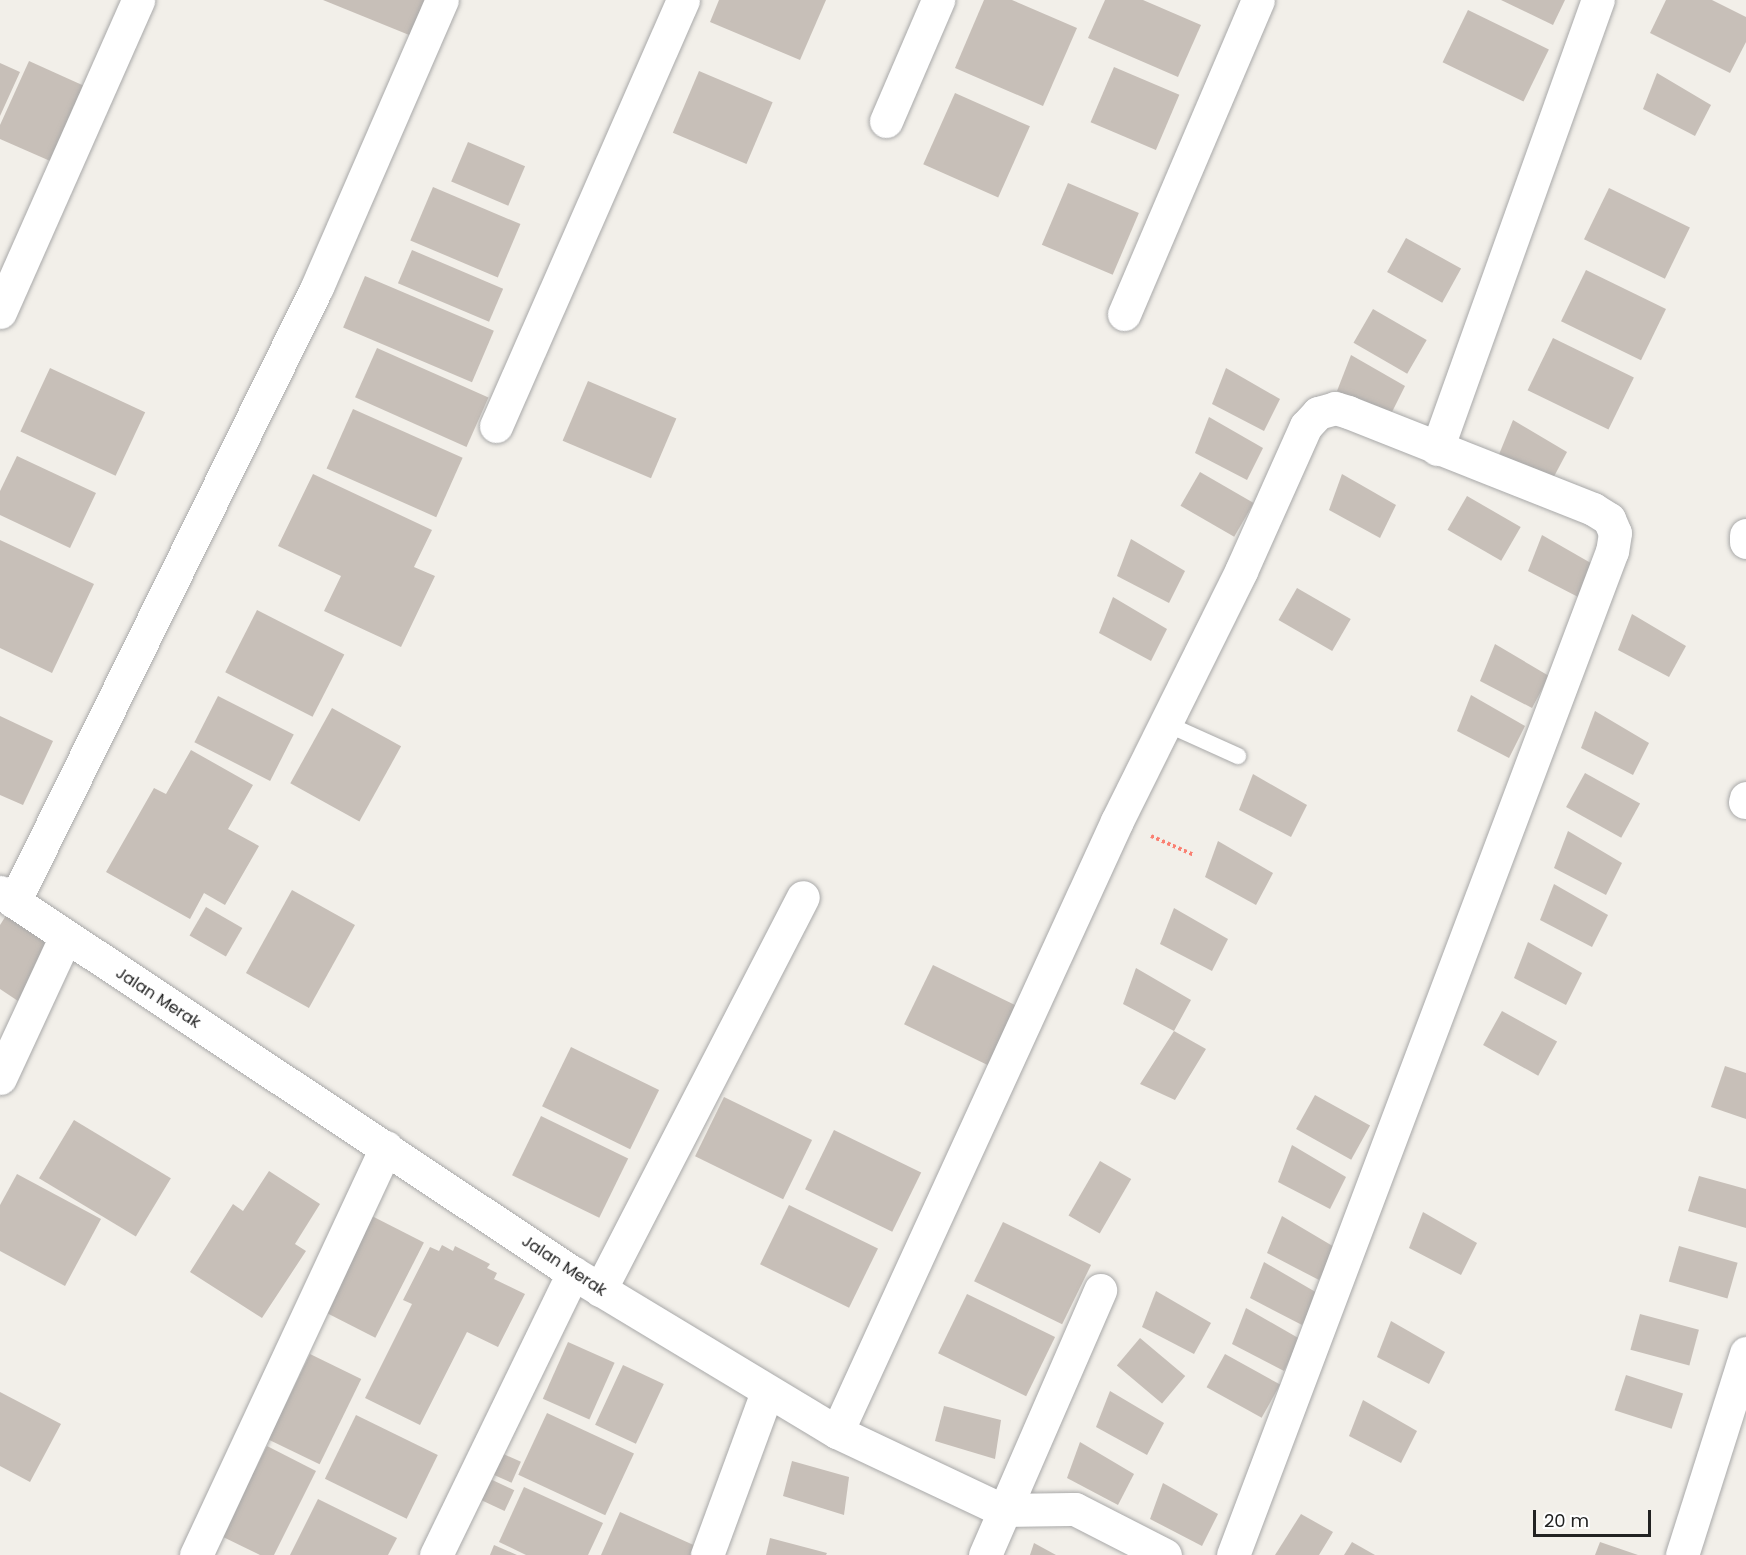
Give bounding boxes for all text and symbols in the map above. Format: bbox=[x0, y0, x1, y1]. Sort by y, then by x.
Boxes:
street label: Jalan Merak bbox=[112, 963, 204, 1033]
street label: Jalan Merak bbox=[518, 1231, 610, 1301]
scale bar bbox=[1536, 1498, 1654, 1536]
text: 20 m bbox=[1544, 1508, 1589, 1533]

